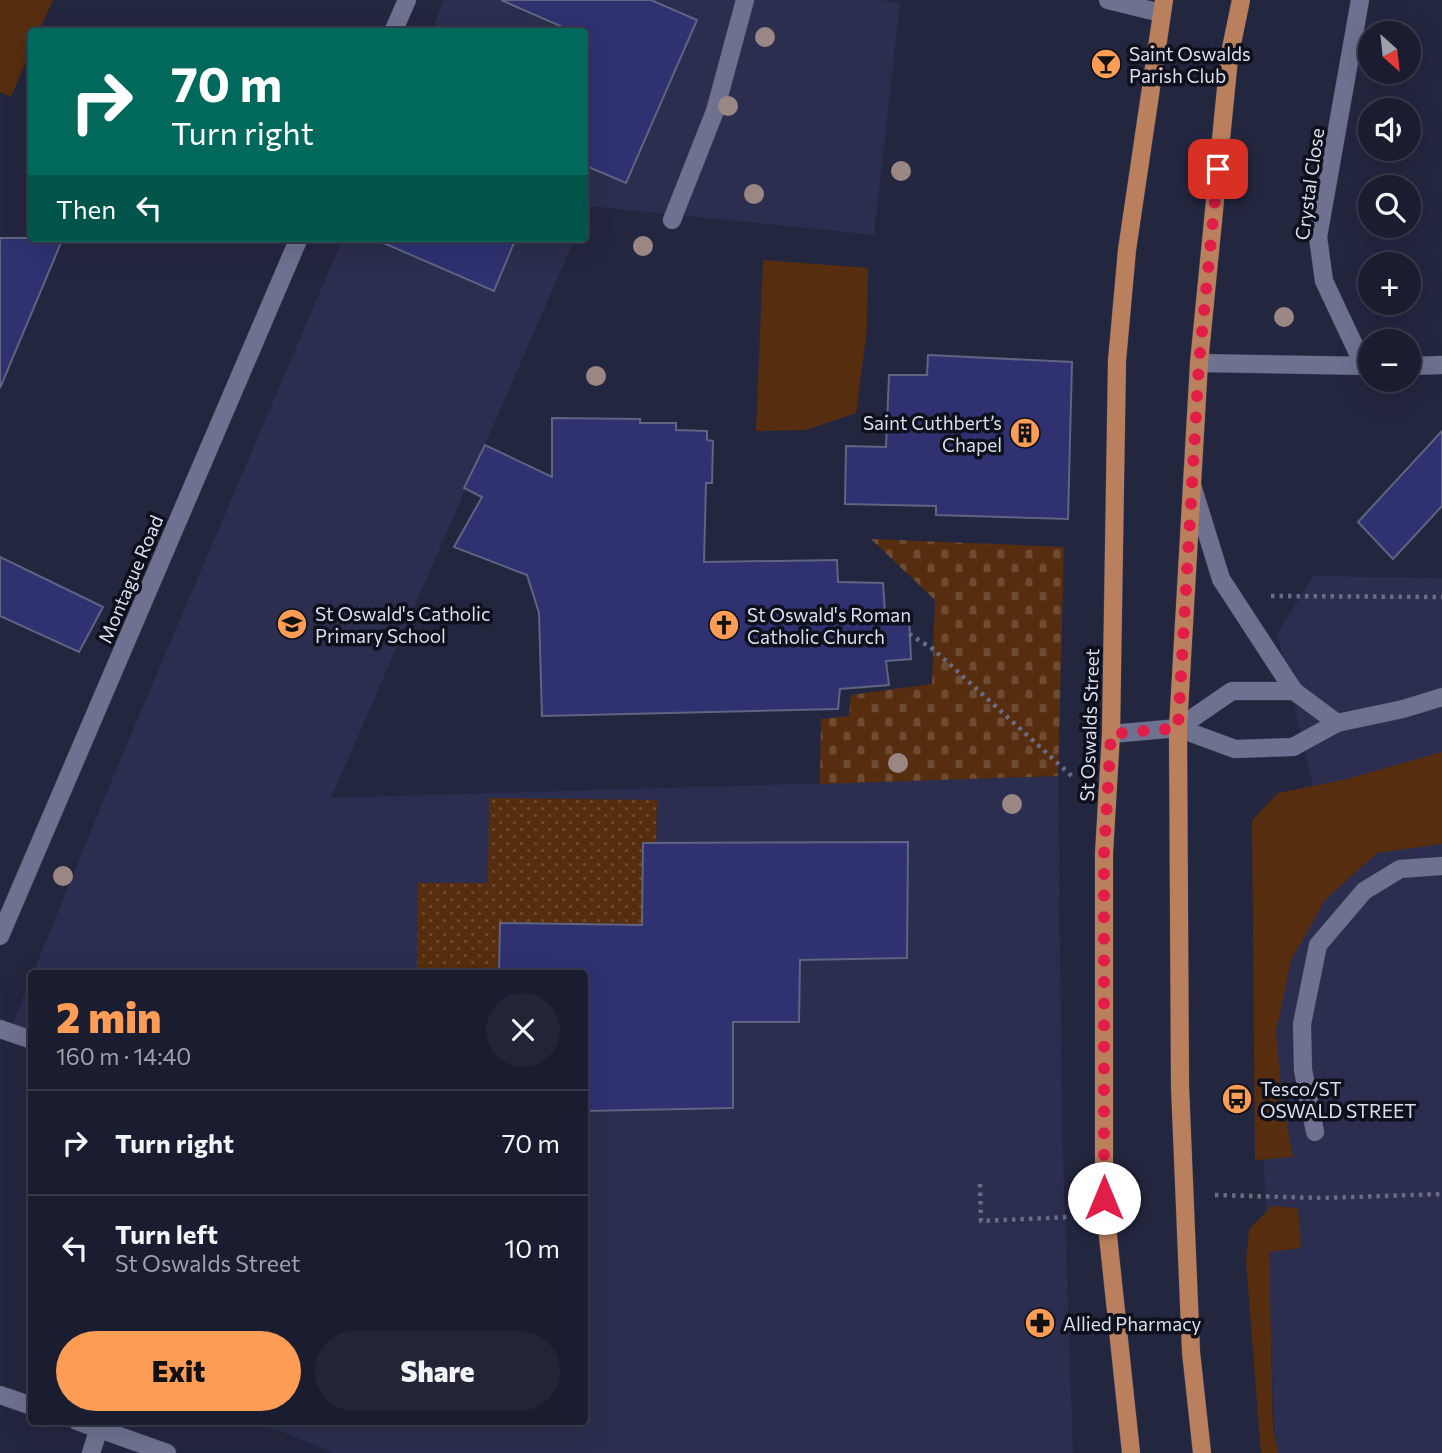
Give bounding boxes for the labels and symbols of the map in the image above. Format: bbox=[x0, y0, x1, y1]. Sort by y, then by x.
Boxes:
north arrow bbox=[1358, 21, 1421, 84]
place label: Saint Oswalds Parish Club bbox=[1129, 42, 1251, 87]
bar icon: Saint Oswalds Parish Club bbox=[1089, 47, 1123, 81]
street label: Crystal Close bbox=[1290, 127, 1328, 241]
pin bbox=[1188, 139, 1248, 199]
place label: Saint Cuthbert’s Chapel bbox=[863, 411, 1002, 456]
building icon: Saint Cuthbert’s Chapel bbox=[1008, 416, 1042, 450]
street label: Montague Road bbox=[93, 511, 167, 647]
place label: St Oswald's Catholic Primary School bbox=[315, 602, 490, 647]
place label: St Oswald's Roman Catholic Church bbox=[747, 603, 911, 648]
school or university icon: St Oswald's Catholic Primary School bbox=[275, 607, 309, 641]
church icon: St Oswald's Roman Catholic Church bbox=[707, 608, 741, 642]
street label: St Oswalds Street bbox=[1075, 648, 1103, 802]
place label: Tesco/ST OSWALD STREET bbox=[1260, 1077, 1416, 1122]
bus stop icon: Tesco/ST OSWALD STREET bbox=[1220, 1082, 1254, 1116]
position arrow bbox=[1067, 1161, 1141, 1235]
pharmacy icon: Allied Pharmacy bbox=[1023, 1306, 1057, 1340]
place label: Allied Pharmacy bbox=[1063, 1312, 1202, 1335]

